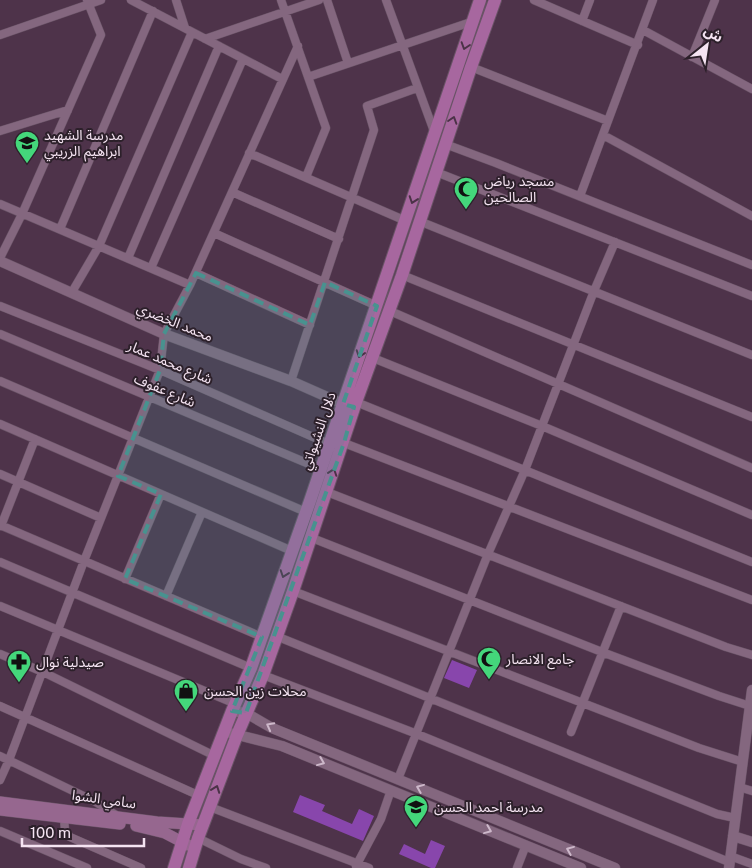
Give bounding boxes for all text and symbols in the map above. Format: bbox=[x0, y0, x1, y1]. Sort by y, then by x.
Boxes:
north arrow bbox=[682, 20, 732, 70]
text: ش bbox=[701, 22, 726, 45]
one-way arrow bbox=[461, 42, 471, 50]
one-way arrow bbox=[447, 116, 457, 125]
place label: مدرسة الشهيد ابراهيم الزريبي bbox=[44, 127, 123, 162]
school or university icon: مدرسة الشهيد ابراهيم الزريبي bbox=[14, 130, 40, 164]
place label: مسجد رياض الصالحين bbox=[484, 173, 554, 206]
mosque icon: مسجد رياض الصالحين bbox=[453, 176, 479, 210]
one-way arrow bbox=[409, 196, 419, 204]
street label: محمد الخضري bbox=[133, 299, 215, 348]
street label: شارع محمد عمار bbox=[123, 337, 215, 390]
one-way arrow bbox=[356, 349, 366, 358]
street label: شارع عفوف bbox=[131, 370, 198, 413]
street label: دلال النشيواتي bbox=[297, 390, 342, 473]
one-way arrow bbox=[327, 469, 337, 477]
one-way arrow bbox=[280, 569, 290, 577]
mosque icon: جامع الانصار bbox=[476, 646, 502, 680]
pharmacy icon: صيدلية نوال bbox=[6, 649, 32, 683]
place label: جامع الانصار bbox=[505, 651, 574, 670]
place label: صيدلية نوال bbox=[36, 654, 104, 671]
shop icon: محلات زين الحسن bbox=[173, 678, 199, 712]
place label: محلات زين الحسن bbox=[204, 683, 307, 700]
one-way arrow bbox=[266, 722, 275, 732]
one-way arrow bbox=[316, 756, 325, 766]
one-way arrow bbox=[416, 784, 425, 795]
one-way arrow bbox=[210, 785, 221, 794]
street label: سامي الشوا bbox=[70, 787, 137, 815]
school or university icon: مدرسة احمد الحسن bbox=[403, 794, 429, 828]
place label: مدرسة احمد الحسن bbox=[434, 799, 543, 816]
scale bar bbox=[22, 816, 145, 848]
text: 100 m bbox=[30, 824, 71, 841]
one-way arrow bbox=[483, 824, 491, 834]
one-way arrow bbox=[566, 845, 575, 856]

